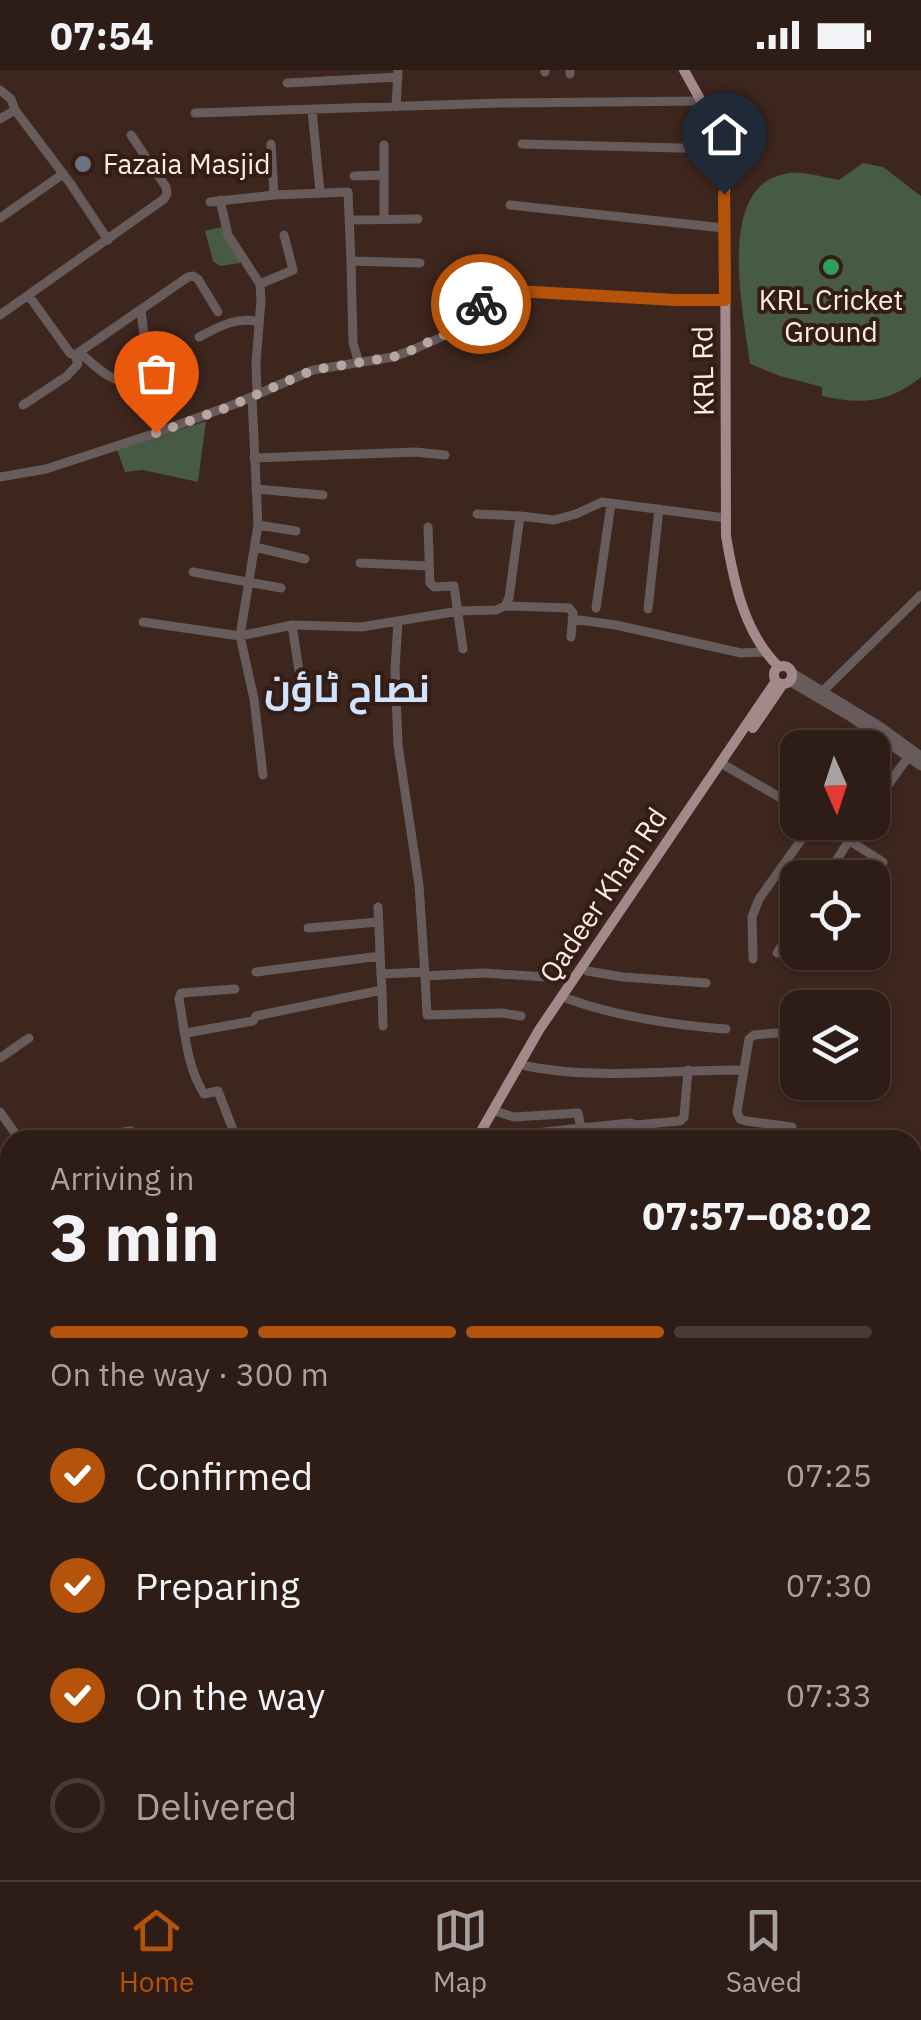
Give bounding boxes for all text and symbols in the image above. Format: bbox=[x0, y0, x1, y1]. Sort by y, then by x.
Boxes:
text: 07:54 bbox=[50, 11, 154, 60]
pin bbox=[682, 92, 767, 195]
icon: home bbox=[697, 107, 752, 162]
place label: Fazaia Masjid bbox=[103, 145, 271, 182]
marker: Fazaia Masjid bbox=[72, 153, 94, 175]
courier bbox=[431, 254, 531, 354]
marker: KRL Cricket Ground bbox=[820, 256, 842, 278]
icon: bike bbox=[454, 277, 509, 332]
place label: KRL Cricket Ground bbox=[759, 281, 903, 350]
street label: KRL Rd bbox=[683, 326, 722, 416]
pin bbox=[114, 331, 199, 434]
icon: bag bbox=[129, 346, 184, 401]
district label: نصاح ٹاؤن bbox=[264, 663, 430, 715]
north arrow bbox=[780, 730, 890, 840]
map controls bbox=[780, 730, 890, 1100]
street label: Qadeer Khan Rd bbox=[530, 800, 675, 989]
button: locate bbox=[780, 860, 890, 970]
button: layers bbox=[780, 990, 890, 1100]
text: Arriving in bbox=[50, 1157, 195, 1199]
text: 07:57–08:02 bbox=[642, 1191, 872, 1240]
text: 3 min bbox=[50, 1194, 220, 1279]
text: On the way · 300 m bbox=[50, 1353, 329, 1395]
icon: check bbox=[50, 1448, 105, 1503]
text: Confirmed bbox=[135, 1451, 313, 1500]
text: 07:25 bbox=[786, 1454, 872, 1496]
icon: check bbox=[50, 1558, 105, 1613]
text: Preparing bbox=[135, 1561, 300, 1610]
text: 07:30 bbox=[786, 1564, 872, 1606]
icon: check bbox=[50, 1668, 105, 1723]
text: On the way bbox=[135, 1671, 325, 1720]
text: 07:33 bbox=[786, 1674, 872, 1716]
text: Delivered bbox=[135, 1781, 297, 1830]
tab: Home bbox=[119, 1903, 194, 2000]
tab: Map bbox=[433, 1903, 488, 2000]
tab: Saved bbox=[726, 1903, 802, 2000]

